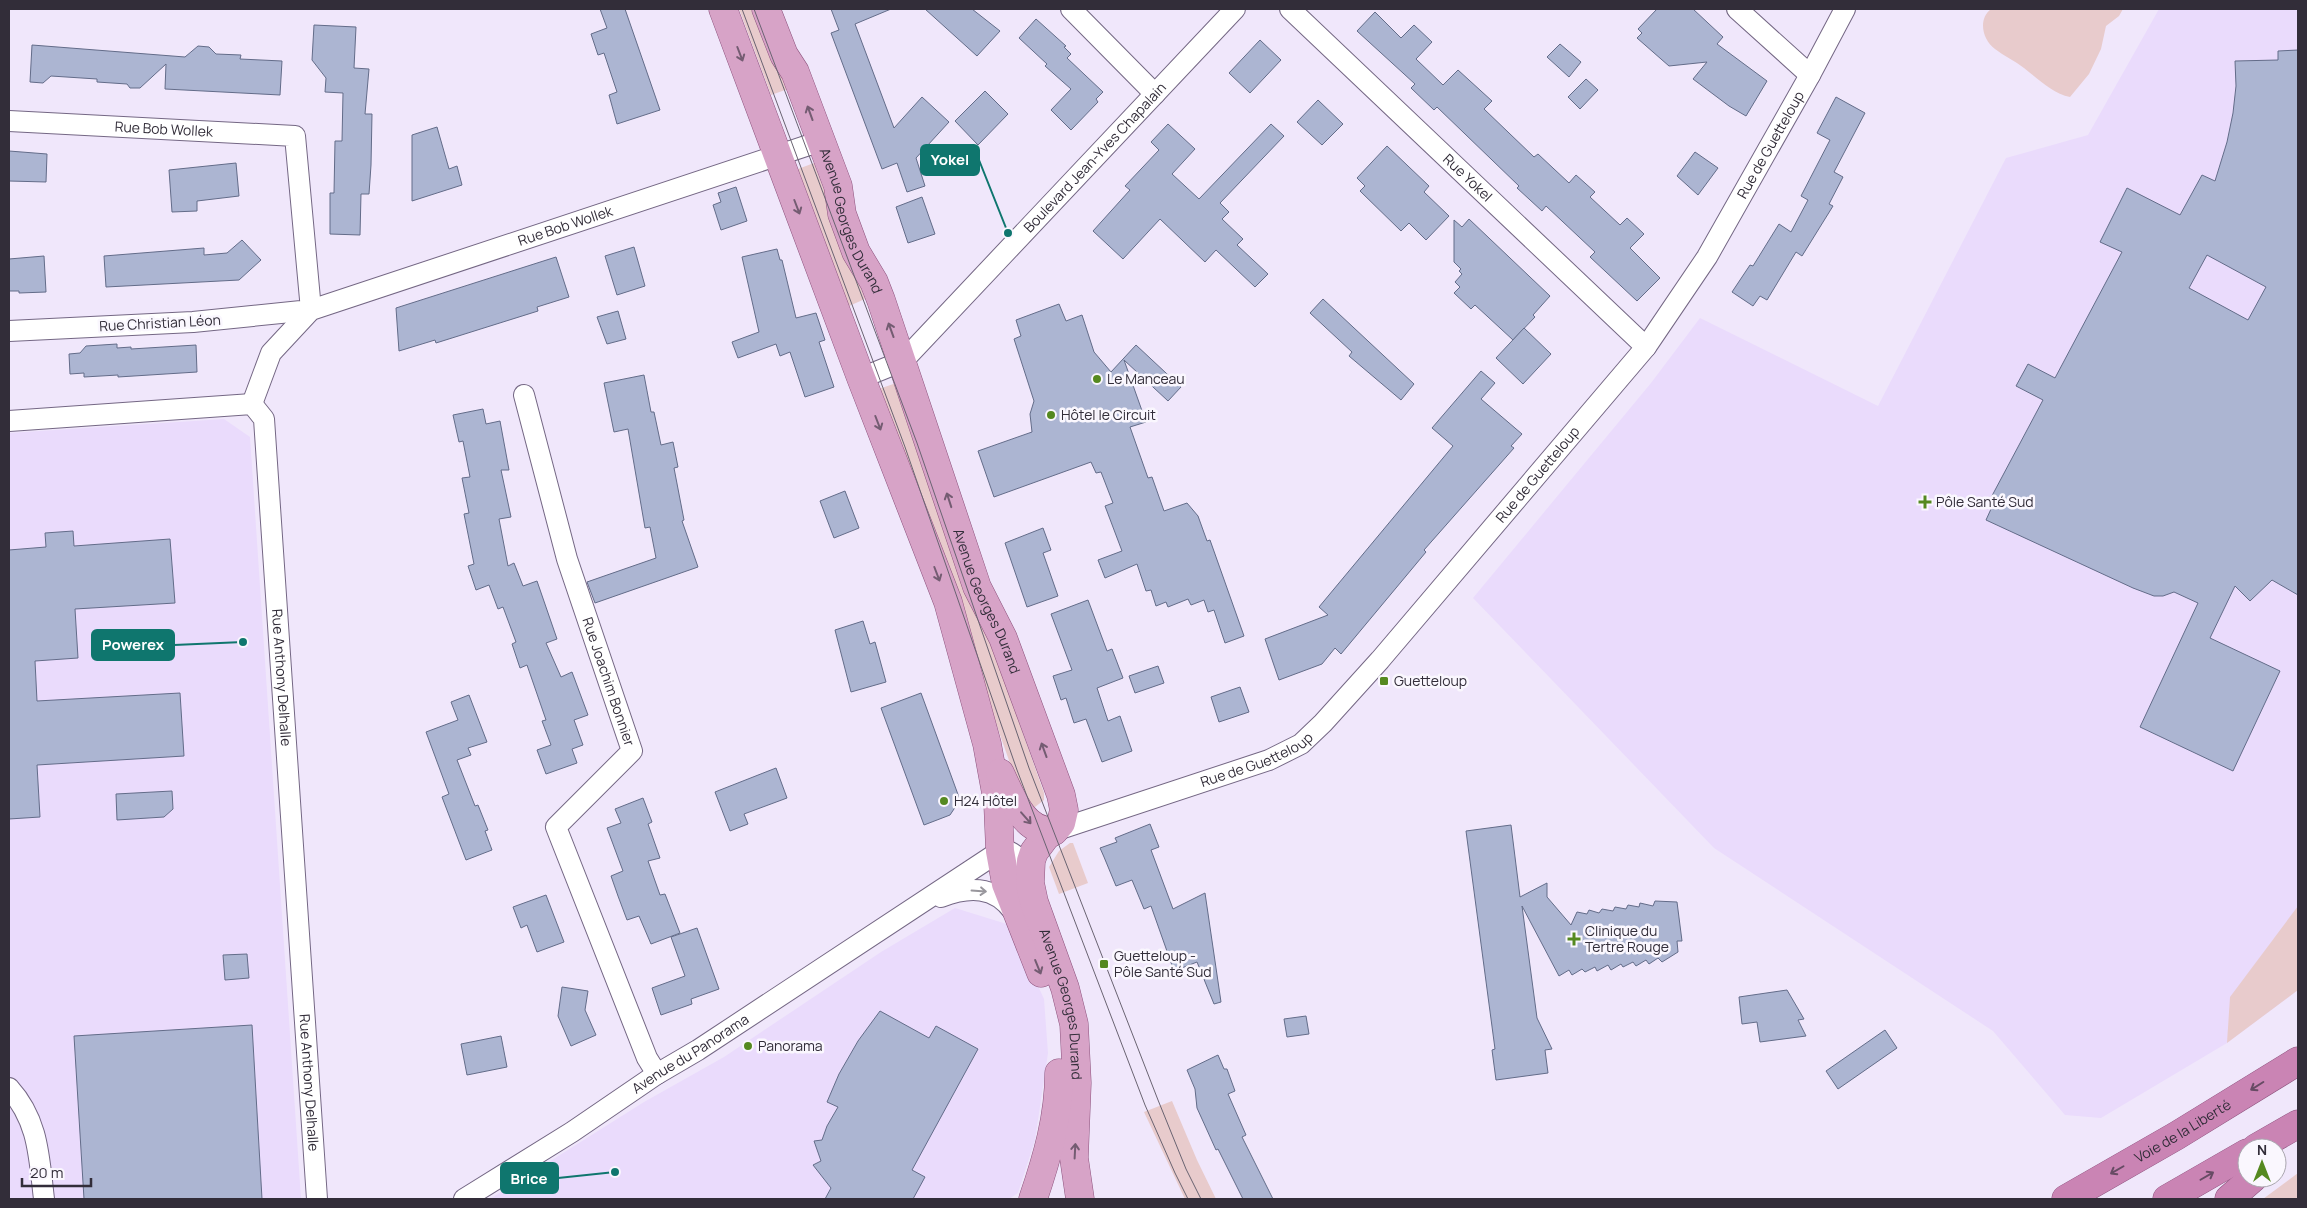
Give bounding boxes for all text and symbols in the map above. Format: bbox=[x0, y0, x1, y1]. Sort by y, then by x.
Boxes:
one-way arrow bbox=[736, 46, 745, 62]
street label: Boulevard Jean-Yves Chapalain bbox=[1019, 78, 1170, 236]
street label: Rue de Guetteloup bbox=[1732, 87, 1808, 202]
one-way arrow bbox=[805, 106, 814, 121]
street label: Rue Bob Wollek bbox=[114, 117, 214, 141]
street label: Avenue Georges Durand bbox=[815, 145, 887, 296]
callout: Yokel bbox=[921, 145, 979, 175]
text: Yokel bbox=[931, 149, 969, 170]
street label: Rue Yokel bbox=[1439, 149, 1497, 205]
one-way arrow bbox=[793, 198, 802, 214]
street label: Rue Bob Wollek bbox=[515, 200, 616, 250]
street label: Rue Christian Léon bbox=[99, 310, 221, 335]
one-way arrow bbox=[886, 322, 896, 338]
place label: Le Manceau bbox=[1107, 369, 1185, 388]
marker: Le Manceau bbox=[1091, 373, 1103, 385]
place label: Hôtel le Circuit bbox=[1061, 405, 1156, 424]
marker: Hôtel le Circuit bbox=[1045, 409, 1057, 421]
one-way arrow bbox=[874, 415, 884, 430]
street label: Rue de Guetteloup bbox=[1491, 422, 1584, 526]
place label: Pôle Santé Sud bbox=[1936, 492, 2034, 511]
one-way arrow bbox=[943, 493, 953, 509]
marker: Pôle Santé Sud bbox=[1918, 495, 1932, 509]
street label: Avenue Georges Durand bbox=[949, 526, 1025, 676]
one-way arrow bbox=[934, 567, 943, 582]
street label: Rue Anthony Delhalle bbox=[268, 608, 296, 747]
street label: Rue Joachim Bonnier bbox=[578, 615, 640, 748]
callout: Powerex bbox=[92, 630, 174, 660]
text: Powerex bbox=[102, 634, 165, 655]
place label: Guetteloup bbox=[1394, 671, 1467, 690]
marker: Guetteloup bbox=[1378, 675, 1390, 687]
street label: Rue de Guetteloup bbox=[1198, 728, 1317, 791]
one-way arrow bbox=[1039, 742, 1048, 758]
place label: H24 Hôtel bbox=[954, 791, 1017, 810]
marker: H24 Hôtel bbox=[938, 795, 950, 807]
one-way arrow bbox=[1020, 811, 1031, 824]
one-way arrow bbox=[971, 886, 987, 896]
place label: Clinique du Tertre Rouge bbox=[1585, 921, 1669, 956]
street label: Avenue Georges Durand bbox=[1035, 926, 1087, 1080]
marker: Clinique du Tertre Rouge bbox=[1567, 932, 1581, 946]
place label: Guetteloup - Pôle Santé Sud bbox=[1114, 946, 1212, 981]
marker: Guetteloup - Pôle Santé Sud bbox=[1098, 958, 1110, 970]
one-way arrow bbox=[1034, 959, 1044, 974]
street label: Avenue du Panorama bbox=[628, 1009, 752, 1097]
street label: Rue Anthony Delhalle bbox=[295, 1013, 324, 1152]
place label: Panorama bbox=[758, 1036, 823, 1055]
marker: Panorama bbox=[742, 1040, 754, 1052]
one-way arrow bbox=[2250, 1082, 2264, 1092]
street label: Voie de la Liberté bbox=[2131, 1095, 2234, 1167]
north arrow bbox=[2237, 1138, 2287, 1188]
text: N bbox=[2257, 1140, 2267, 1159]
one-way arrow bbox=[1070, 1143, 1080, 1160]
scale bar bbox=[22, 1156, 91, 1188]
text: 20 m bbox=[30, 1162, 63, 1183]
callout: Brice bbox=[501, 1163, 558, 1193]
one-way arrow bbox=[2111, 1165, 2125, 1175]
text: Brice bbox=[510, 1168, 548, 1189]
one-way arrow bbox=[2199, 1171, 2213, 1181]

